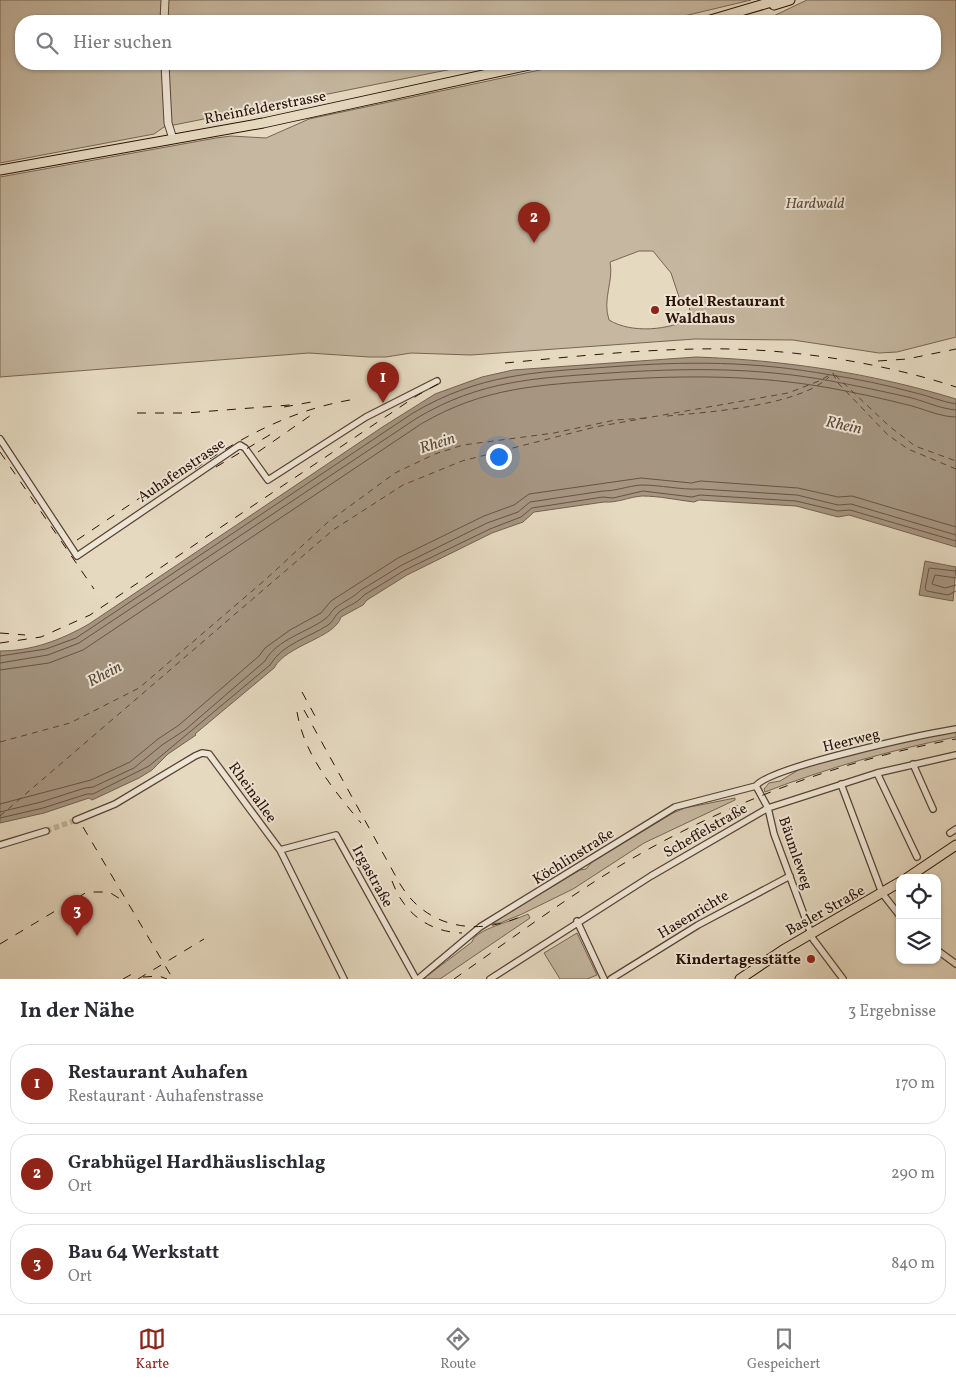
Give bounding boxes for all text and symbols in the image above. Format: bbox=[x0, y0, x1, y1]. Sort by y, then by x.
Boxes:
search box bbox=[15, 15, 941, 70]
icon: search bbox=[33, 29, 61, 57]
text: Hier suchen bbox=[73, 30, 172, 56]
street label: Rheinfelderstrasse bbox=[203, 86, 328, 131]
park label: Hardwald bbox=[786, 194, 844, 215]
pin: 2 bbox=[518, 202, 550, 243]
place label: Hotel Restaurant Waldhaus bbox=[665, 292, 785, 330]
marker: Hotel Restaurant Waldhaus bbox=[649, 304, 661, 316]
pin: 1 bbox=[367, 362, 399, 403]
water label: Rhein bbox=[824, 411, 864, 440]
water label: Rhein bbox=[417, 428, 458, 460]
street label: Auhafenstrasse bbox=[134, 434, 230, 508]
your location bbox=[486, 444, 512, 470]
water label: Rhein bbox=[84, 657, 126, 693]
street label: Heerweg bbox=[821, 724, 882, 759]
street label: Rheinallee bbox=[223, 758, 281, 828]
street label: Scheffelstraße bbox=[660, 799, 752, 864]
street label: Bäumleweg bbox=[772, 814, 817, 893]
street label: Köchlinstraße bbox=[529, 824, 618, 891]
street label: Irgastraße bbox=[346, 842, 397, 912]
map controls bbox=[896, 874, 941, 964]
button: locate bbox=[896, 874, 941, 919]
street label: Basler Straße bbox=[782, 881, 869, 942]
street label: Hasenrichte bbox=[654, 886, 733, 945]
pin: 3 bbox=[61, 895, 93, 936]
button: layers bbox=[896, 919, 941, 964]
place label: Kindertagesstätte bbox=[675, 950, 801, 971]
marker: Kindertagesstätte bbox=[805, 953, 817, 965]
text: In der Nähe bbox=[20, 997, 135, 1026]
text: 3 Ergebnisse bbox=[848, 1001, 936, 1023]
text: Restaurant Auhafen bbox=[68, 1060, 248, 1086]
text: 1 bbox=[34, 1073, 40, 1095]
text: 170 m bbox=[895, 1073, 935, 1095]
text: Restaurant · Auhafenstrasse bbox=[68, 1086, 264, 1108]
text: Grabhügel Hardhäuslischlag bbox=[68, 1150, 325, 1176]
text: 2 bbox=[33, 1163, 41, 1185]
text: 290 m bbox=[891, 1163, 935, 1185]
text: Ort bbox=[68, 1176, 92, 1198]
text: Bau 64 Werkstatt bbox=[68, 1240, 219, 1266]
text: 3 bbox=[33, 1253, 41, 1275]
text: 840 m bbox=[891, 1253, 935, 1275]
text: Ort bbox=[68, 1266, 92, 1288]
tab: Karte bbox=[135, 1325, 169, 1374]
tab: Route bbox=[440, 1325, 476, 1374]
tab: Gespeichert bbox=[747, 1325, 821, 1374]

